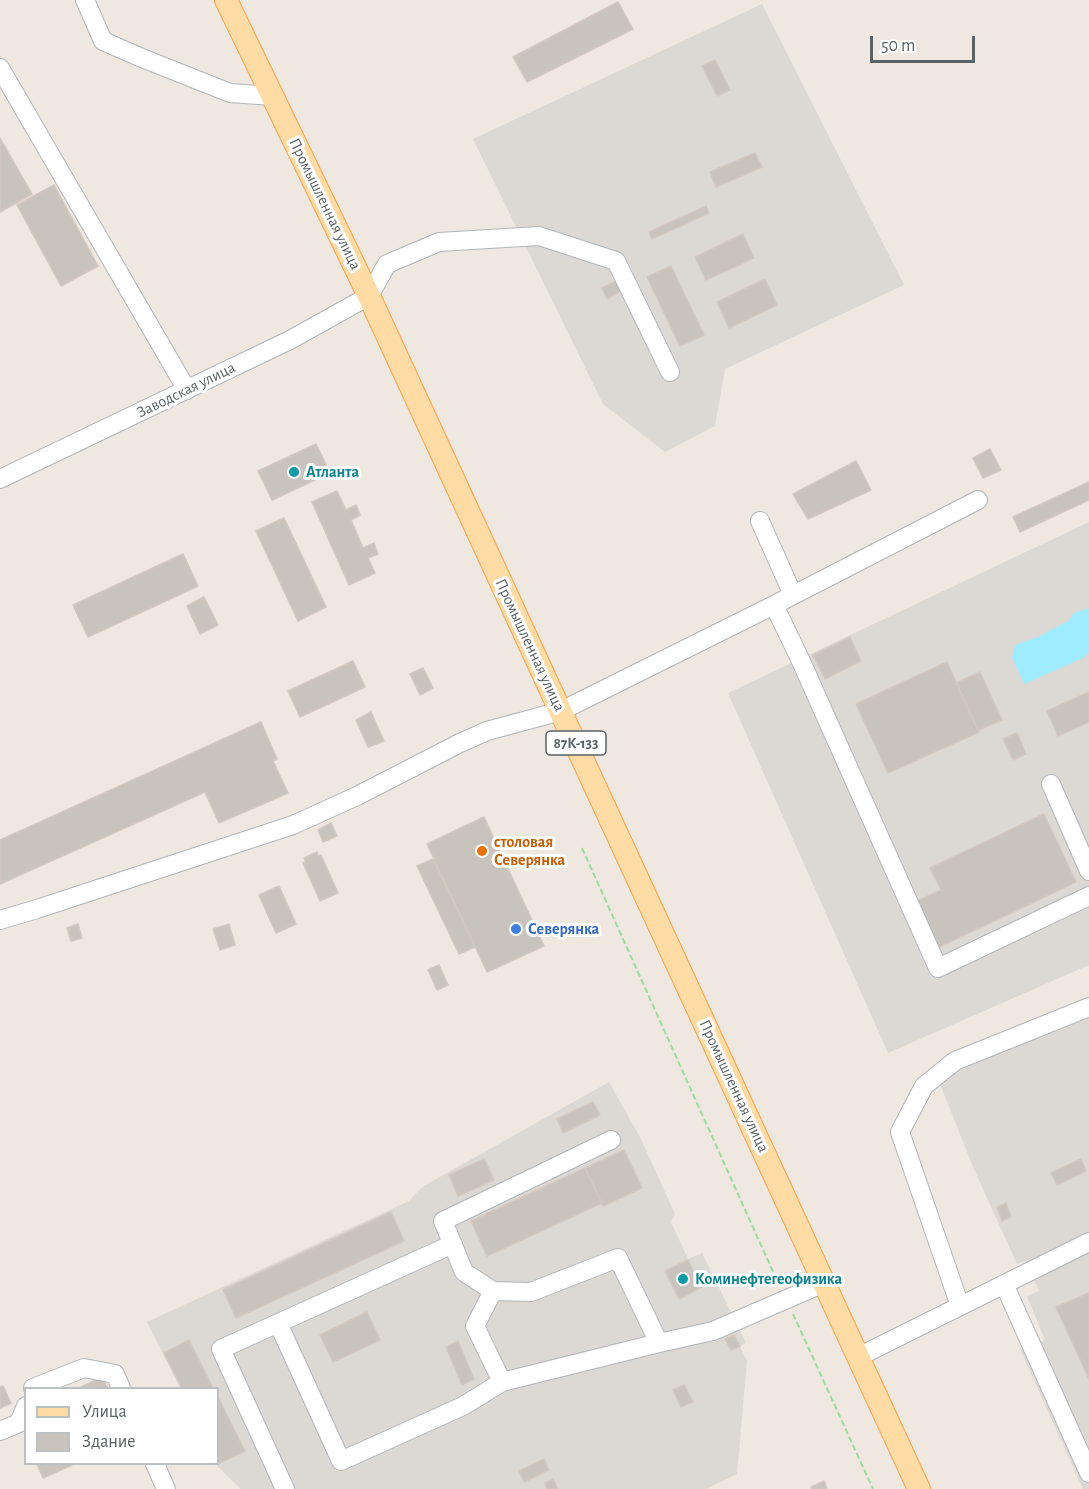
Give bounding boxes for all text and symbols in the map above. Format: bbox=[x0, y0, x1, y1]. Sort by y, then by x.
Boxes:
scale bar bbox=[873, 24, 978, 62]
text: 50 m bbox=[881, 37, 915, 55]
street label: Промышленная улица bbox=[285, 135, 365, 273]
street label: Заводская улица bbox=[134, 358, 238, 422]
place label: Атланта bbox=[306, 462, 359, 482]
marker: Атланта bbox=[287, 465, 301, 479]
street label: Промышленная улица bbox=[491, 576, 569, 714]
road number: 87К-133 bbox=[546, 731, 606, 755]
place label: столовая Северянка bbox=[494, 832, 565, 870]
marker: столовая Северянка bbox=[475, 844, 489, 858]
place label: Северянка bbox=[528, 919, 599, 939]
marker: Северянка bbox=[509, 922, 523, 936]
street label: Промышленная улица bbox=[695, 1017, 773, 1155]
place label: Коминефтегеофизика bbox=[695, 1269, 842, 1289]
marker: Коминефтегеофизика bbox=[676, 1272, 690, 1286]
legend bbox=[24, 1387, 219, 1465]
text: Улица bbox=[82, 1403, 127, 1421]
text: Здание bbox=[82, 1433, 136, 1451]

